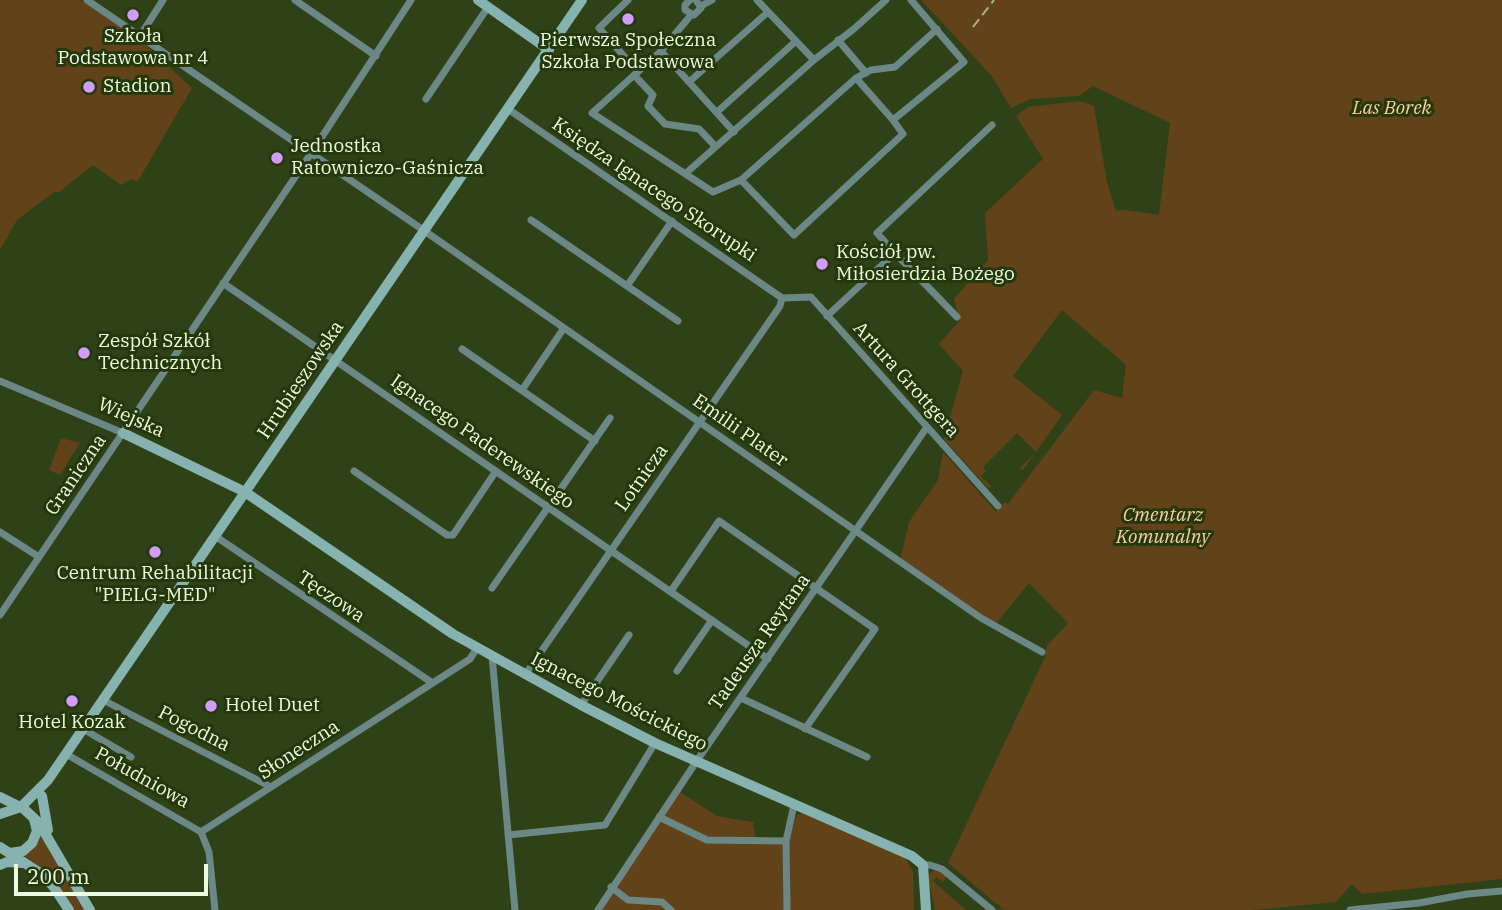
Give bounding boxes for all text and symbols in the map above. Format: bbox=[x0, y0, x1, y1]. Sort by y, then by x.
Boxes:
marker: Szkoła Podstawowa nr 4 bbox=[125, 7, 141, 23]
marker: Pierwsza Społeczna Szkoła Podstawowa bbox=[620, 11, 636, 27]
place label: Szkoła Podstawowa nr 4 bbox=[58, 26, 208, 70]
place label: Pierwsza Społeczna Szkoła Podstawowa bbox=[540, 30, 716, 74]
place label: Stadion bbox=[103, 76, 172, 98]
marker: Stadion bbox=[81, 79, 97, 95]
park label: Las Borek bbox=[1352, 98, 1432, 120]
street label: Księdza Ignacego Skorupki bbox=[547, 113, 761, 267]
place label: Jednostka Ratowniczo-Gaśnicza bbox=[291, 136, 484, 180]
marker: Jednostka Ratowniczo-Gaśnicza bbox=[269, 150, 285, 166]
place label: Kościół pw. Miłosierdzia Bożego bbox=[836, 242, 1015, 286]
marker: Kościół pw. Miłosierdzia Bożego bbox=[814, 256, 830, 272]
street label: Hrubieszowska bbox=[253, 317, 349, 443]
street label: Artura Grottgera bbox=[848, 317, 964, 443]
place label: Zespół Szkół Technicznych bbox=[98, 331, 222, 375]
marker: Zespół Szkół Technicznych bbox=[76, 345, 92, 361]
street label: Ignacego Paderewskiego bbox=[386, 370, 578, 514]
street label: Emilii Plater bbox=[688, 390, 792, 472]
street label: Wiejska bbox=[94, 393, 168, 443]
street label: Graniczna bbox=[41, 430, 111, 520]
street label: Lotnicza bbox=[611, 440, 673, 516]
park label: Cmentarz Komunalny bbox=[1116, 505, 1210, 549]
marker: Centrum Rehabilitacji "PIELG-MED" bbox=[147, 544, 163, 560]
place label: Centrum Rehabilitacji "PIELG-MED" bbox=[57, 563, 253, 607]
street label: Tęczowa bbox=[293, 566, 369, 628]
street label: Tadeusza Reytana bbox=[704, 569, 816, 715]
street label: Ignacego Mościckiego bbox=[527, 648, 711, 756]
marker: Hotel Kozak bbox=[64, 693, 80, 709]
place label: Hotel Duet bbox=[225, 695, 320, 717]
marker: Hotel Duet bbox=[203, 698, 219, 714]
street label: Pogodna bbox=[154, 701, 234, 757]
place label: Hotel Kozak bbox=[18, 712, 126, 734]
street label: Słoneczna bbox=[254, 715, 344, 785]
street label: Południowa bbox=[91, 743, 193, 813]
scale bar bbox=[18, 850, 212, 894]
text: 200 m bbox=[27, 862, 90, 890]

